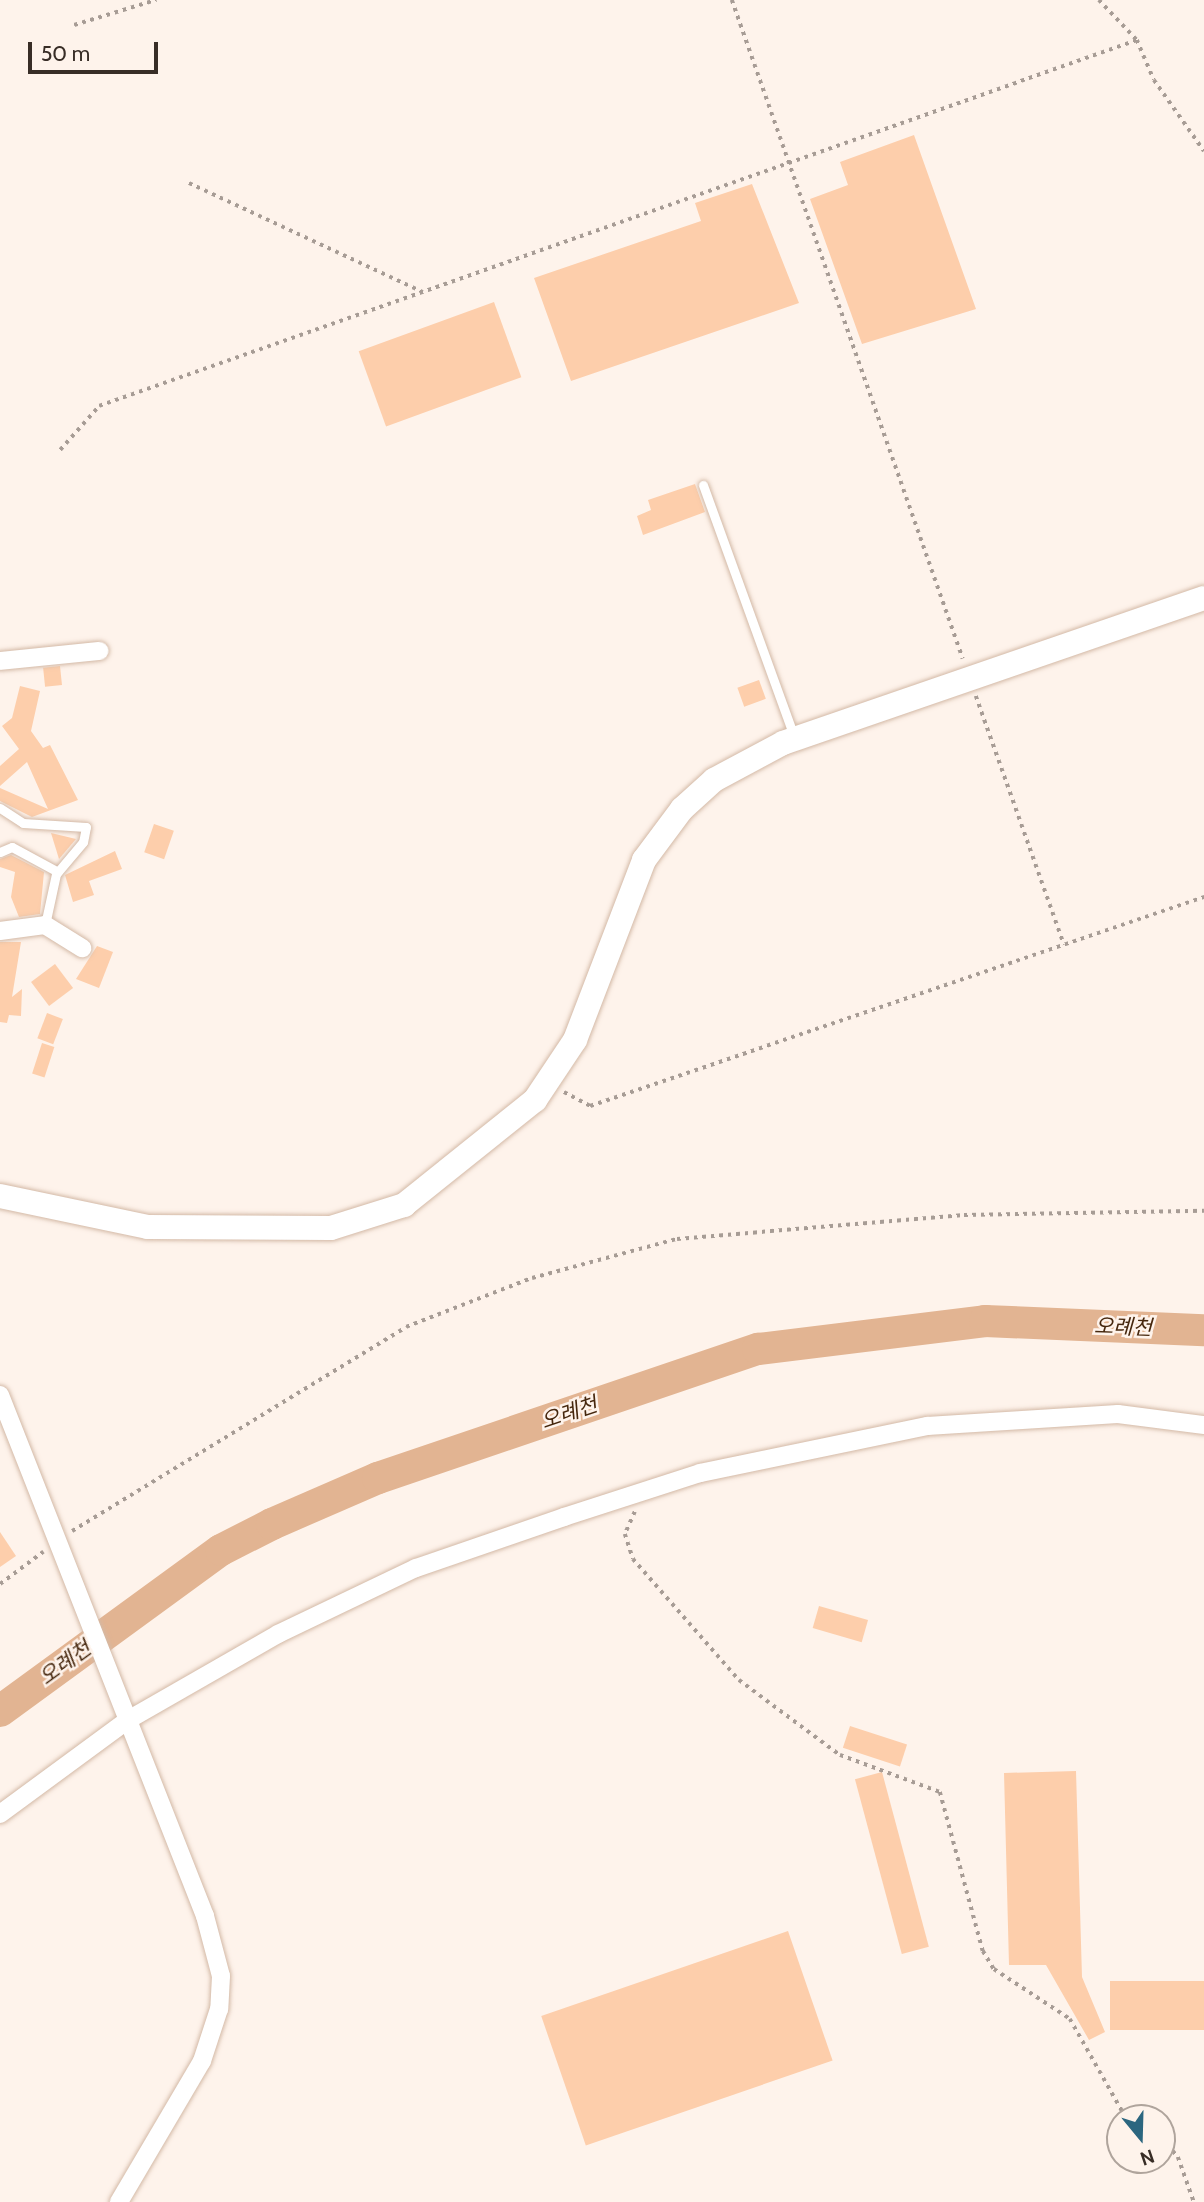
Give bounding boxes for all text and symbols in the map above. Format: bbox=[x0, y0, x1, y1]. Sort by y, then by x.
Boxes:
scale bar bbox=[32, 28, 161, 72]
text: 50 m bbox=[41, 41, 90, 66]
water label: 오례천 bbox=[1094, 1313, 1152, 1341]
water label: 오례천 bbox=[537, 1392, 601, 1434]
water label: 오례천 bbox=[34, 1636, 96, 1690]
north arrow bbox=[1106, 2104, 1176, 2174]
text: N bbox=[1137, 2144, 1157, 2170]

